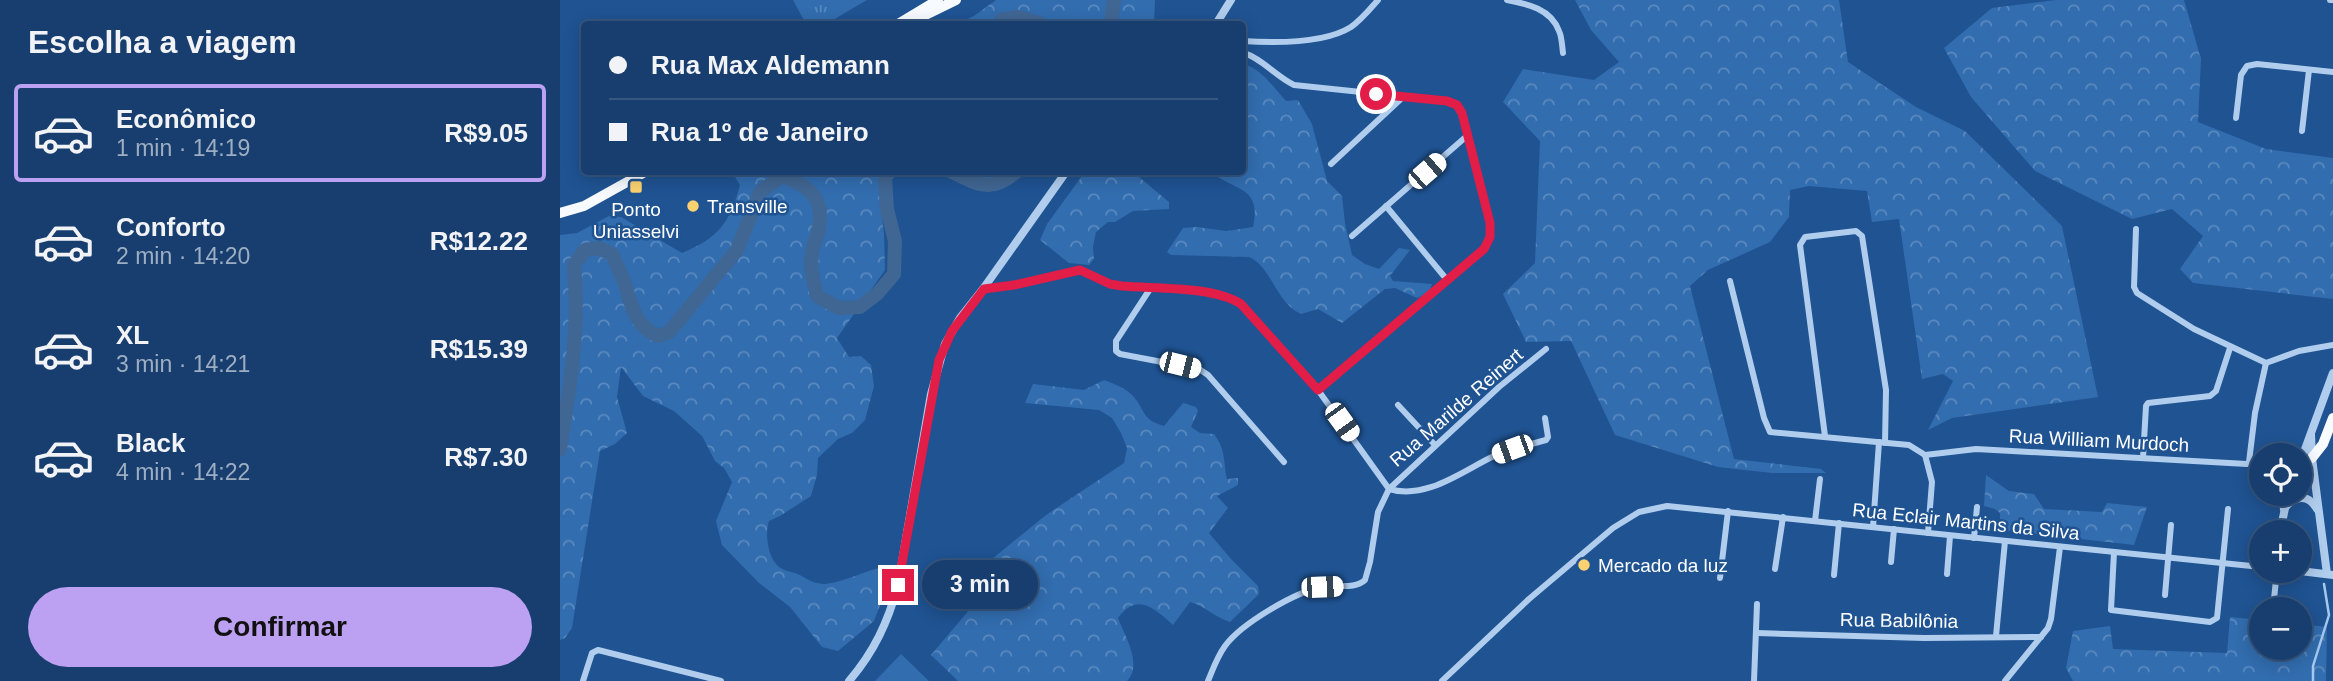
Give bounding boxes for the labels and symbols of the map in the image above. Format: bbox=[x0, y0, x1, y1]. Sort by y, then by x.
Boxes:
route start bbox=[1360, 78, 1392, 110]
car bbox=[1405, 149, 1450, 193]
marker: Ponto Uniasselvi bbox=[628, 179, 644, 195]
place label: Transville bbox=[707, 196, 788, 217]
marker: Transville bbox=[685, 198, 701, 214]
place label: Ponto Uniasselvi bbox=[593, 199, 679, 242]
street label: Rua Marilde Reinert bbox=[1386, 344, 1528, 471]
car bbox=[1158, 350, 1203, 380]
car bbox=[1322, 399, 1363, 445]
street label: Rua William Murdoch bbox=[2008, 425, 2190, 456]
car bbox=[1489, 432, 1536, 466]
street label: Rua Eclair Martins da Silva bbox=[1851, 499, 2081, 544]
place label: Mercado da luz bbox=[1598, 555, 1728, 576]
marker: Mercado da luz bbox=[1576, 557, 1592, 573]
callout: 3 min bbox=[922, 560, 1038, 610]
route end bbox=[882, 569, 914, 601]
car bbox=[1301, 576, 1344, 598]
street label: Rua Babilônia bbox=[1840, 609, 1959, 632]

